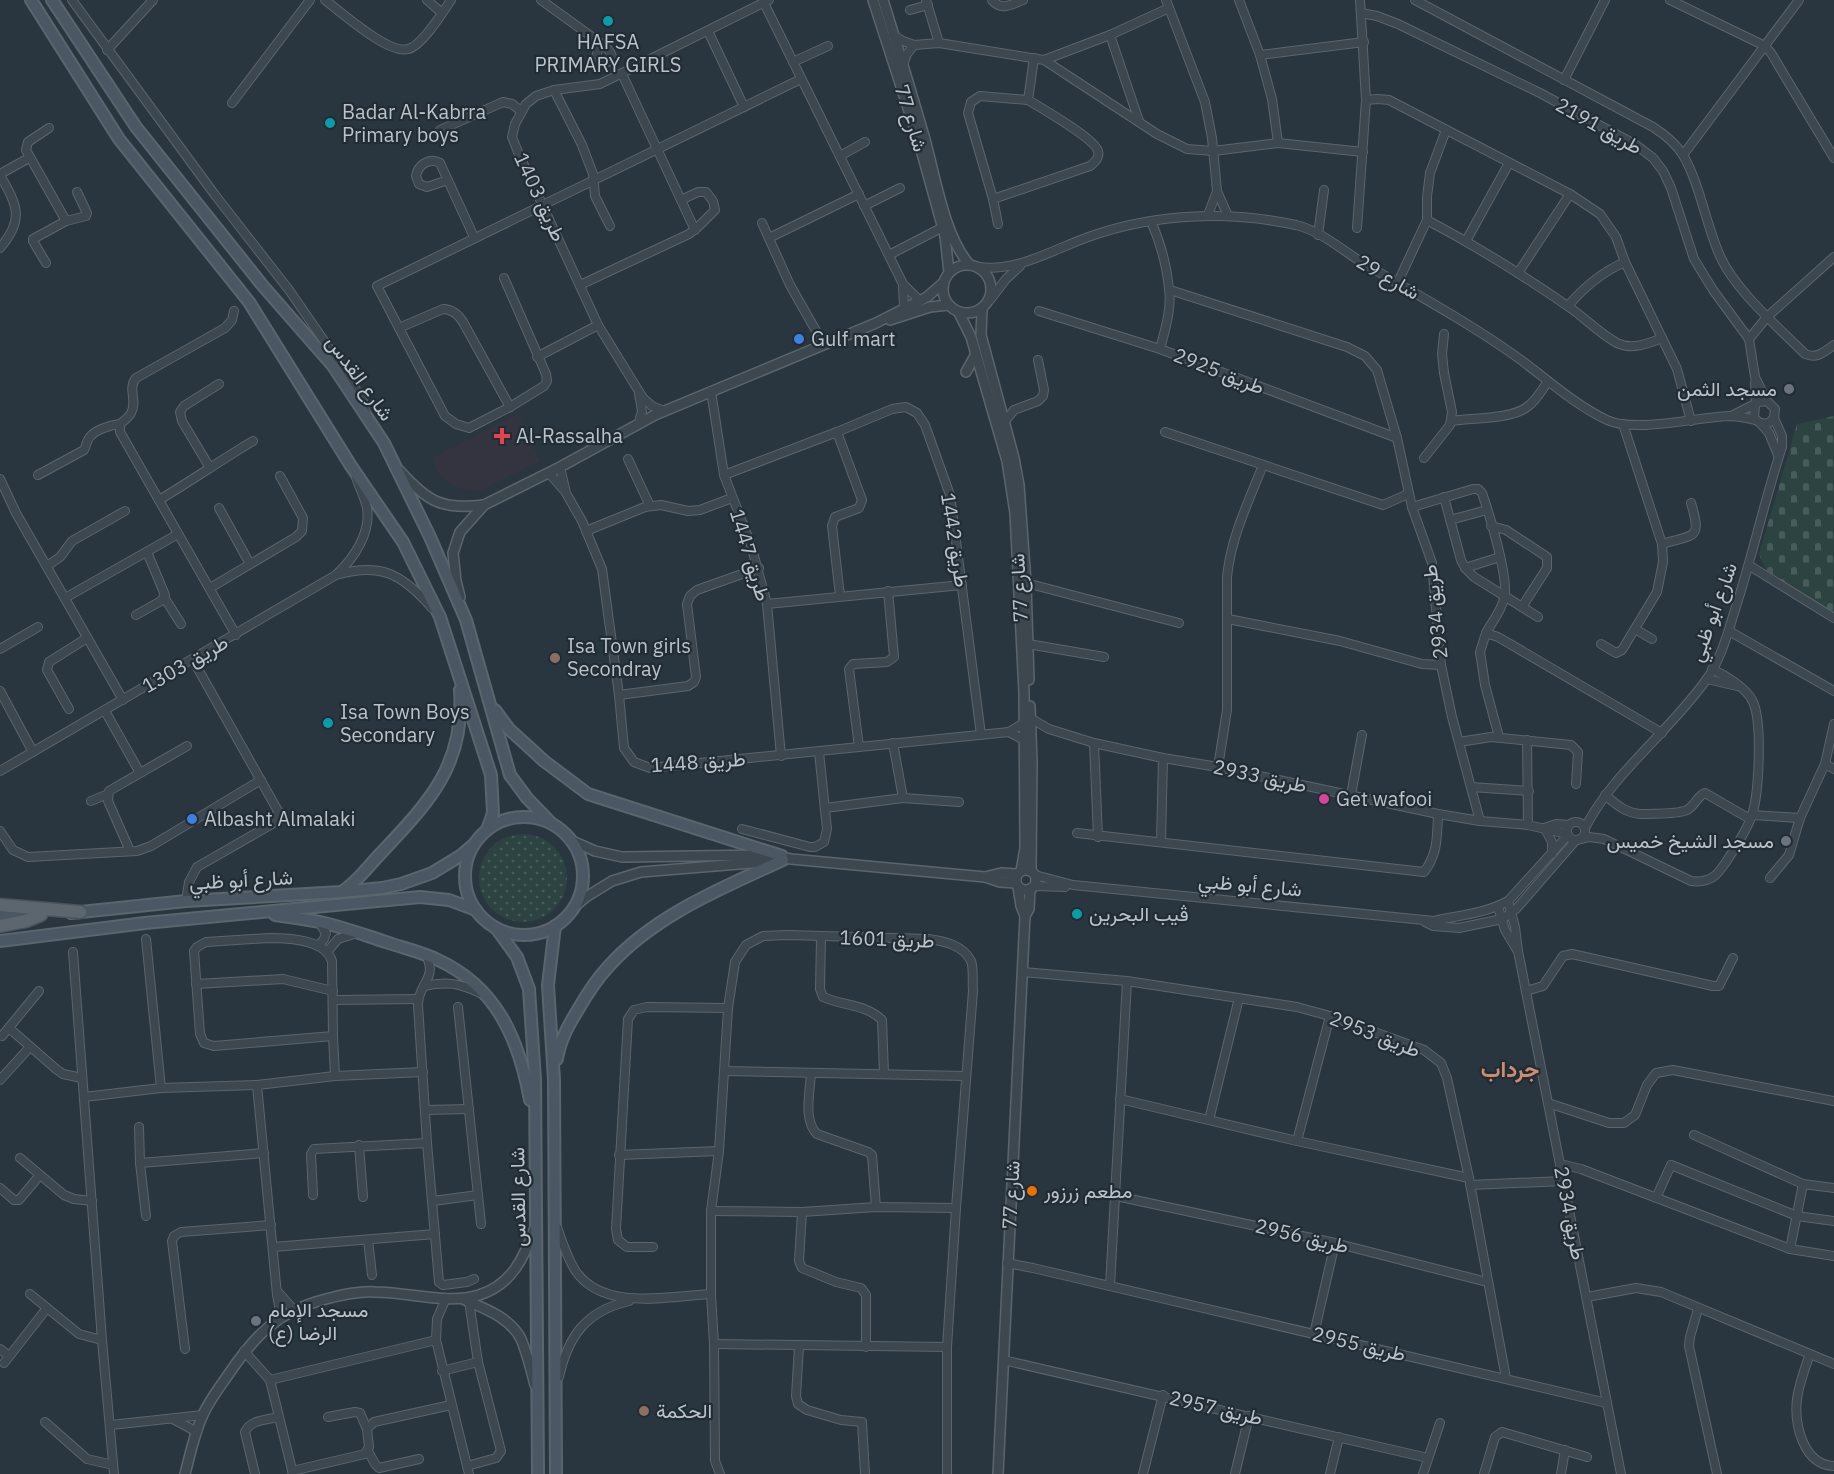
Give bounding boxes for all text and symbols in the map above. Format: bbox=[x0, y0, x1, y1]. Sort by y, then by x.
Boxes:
marker: HAFSA PRIMARY GIRLS bbox=[601, 14, 615, 28]
place label: HAFSA PRIMARY GIRLS bbox=[535, 28, 681, 78]
street label: شارع 77 bbox=[888, 81, 934, 155]
street label: طريق 2191 bbox=[1551, 91, 1647, 160]
place label: Badar Al-Kabrra Primary boys bbox=[342, 98, 486, 148]
marker: Badar Al-Kabrra Primary boys bbox=[323, 116, 337, 130]
street label: طريق 1403 bbox=[508, 148, 573, 246]
street label: شارع 29 bbox=[1351, 248, 1425, 306]
place label: Gulf mart bbox=[811, 325, 895, 352]
street label: شارع القدس bbox=[319, 329, 401, 427]
marker: Gulf mart bbox=[792, 332, 806, 346]
street label: طريق 2925 bbox=[1170, 341, 1268, 400]
place label: مسجد الثمن bbox=[1677, 375, 1777, 402]
marker: مسجد الثمن bbox=[1782, 382, 1796, 396]
place label: Al-Rassalha bbox=[516, 422, 623, 449]
marker: Al-Rassalha bbox=[493, 427, 511, 445]
street label: طريق 1442 bbox=[935, 491, 976, 589]
street label: طريق 1447 bbox=[724, 505, 777, 604]
street label: شارع 77 bbox=[1003, 553, 1035, 623]
street label: شارع أبو ظبي bbox=[1682, 558, 1747, 667]
street label: طريق 2934 bbox=[1415, 563, 1454, 661]
street label: طريق 1303 bbox=[137, 628, 233, 699]
place label: Isa Town girls Secondray bbox=[567, 632, 691, 682]
marker: Isa Town girls Secondray bbox=[548, 651, 562, 665]
place label: Isa Town Boys Secondary bbox=[340, 698, 470, 748]
marker: Isa Town Boys Secondary bbox=[321, 716, 335, 730]
street label: طريق 1448 bbox=[650, 745, 746, 778]
street label: طريق 2933 bbox=[1211, 752, 1309, 799]
place label: Get wafooi bbox=[1336, 785, 1432, 812]
marker: Get wafooi bbox=[1317, 792, 1331, 806]
place label: Albasht Almalaki bbox=[204, 805, 355, 832]
marker: Albasht Almalaki bbox=[185, 812, 199, 826]
place label: مسجد الشيخ خميس bbox=[1607, 827, 1774, 855]
marker: مسجد الشيخ خميس bbox=[1779, 834, 1793, 848]
street label: شارع أبو ظبي bbox=[188, 863, 294, 900]
street label: شارع أبو ظبي bbox=[1197, 867, 1303, 906]
place label: ڤيب البحرين bbox=[1089, 900, 1189, 927]
marker: ڤيب البحرين bbox=[1070, 907, 1084, 921]
street label: طريق 1601 bbox=[839, 923, 935, 954]
street label: طريق 2953 bbox=[1326, 1004, 1424, 1063]
district label: جرداب bbox=[1481, 1054, 1539, 1083]
street label: شارع القدس bbox=[503, 1147, 533, 1247]
street label: شارع 77 bbox=[995, 1160, 1027, 1230]
street label: طريق 2934 bbox=[1548, 1164, 1593, 1262]
place label: مطعم زرزور bbox=[1043, 1177, 1132, 1204]
marker: مطعم زرزور bbox=[1025, 1184, 1039, 1198]
street label: طريق 2956 bbox=[1253, 1212, 1351, 1259]
place label: مسجد الإمام الرضا (ع) bbox=[268, 1296, 368, 1347]
marker: مسجد الإمام الرضا (ع) bbox=[249, 1314, 263, 1328]
street label: طريق 2955 bbox=[1310, 1320, 1408, 1367]
street label: طريق 2957 bbox=[1167, 1384, 1265, 1431]
place label: الحكمة bbox=[656, 1397, 712, 1424]
marker: الحكمة bbox=[637, 1404, 651, 1418]

